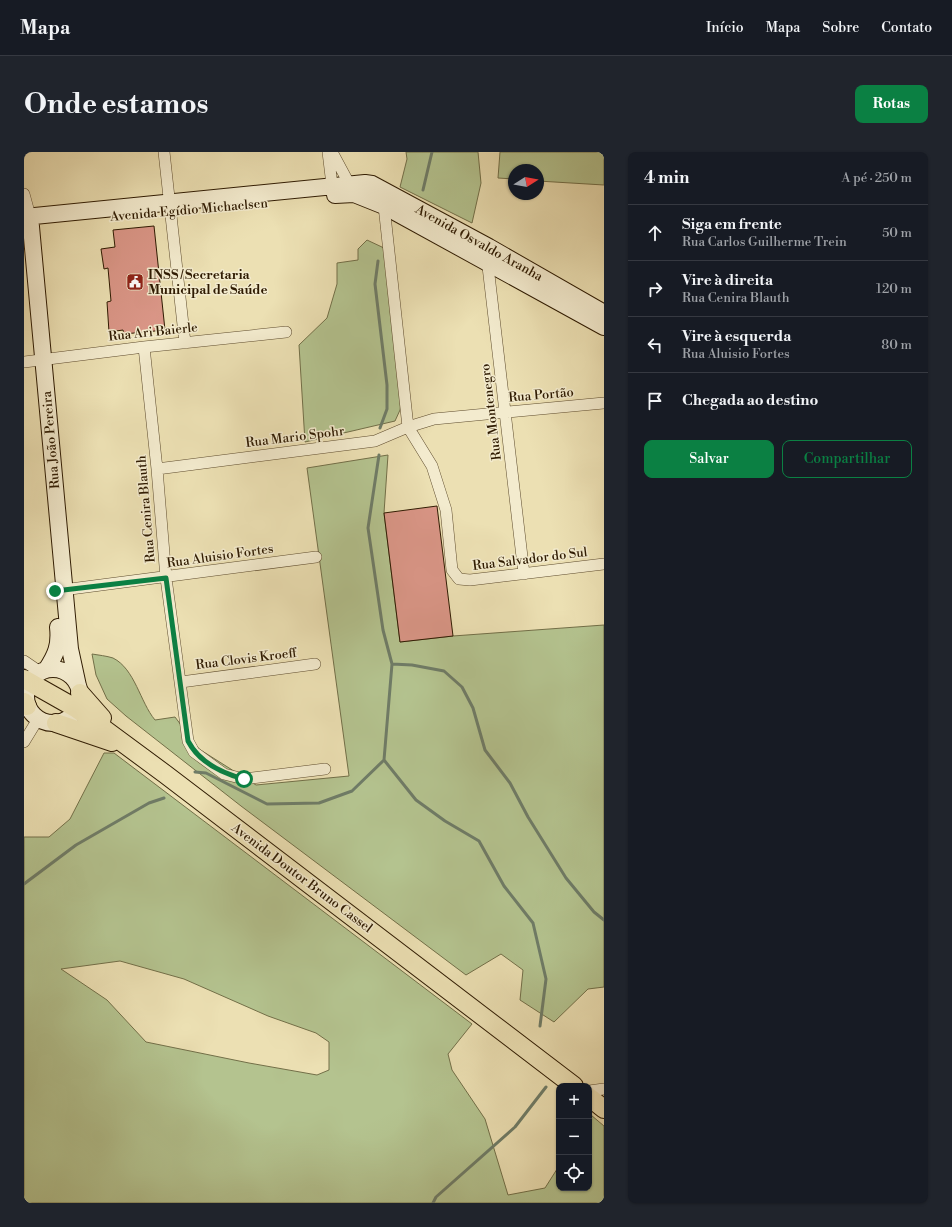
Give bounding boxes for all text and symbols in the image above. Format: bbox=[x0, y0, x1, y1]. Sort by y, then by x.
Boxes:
text: Mapa bbox=[20, 16, 70, 40]
text: Início bbox=[706, 19, 744, 37]
text: Mapa bbox=[766, 19, 800, 37]
text: Sobre bbox=[822, 19, 859, 37]
text: Contato bbox=[881, 19, 932, 37]
button: Rotas bbox=[855, 85, 928, 123]
text: Onde estamos bbox=[24, 87, 209, 122]
north arrow bbox=[508, 164, 544, 200]
text: 4 min bbox=[644, 167, 689, 189]
text: A pé · 250 m bbox=[842, 170, 912, 186]
street label: Avenida Egídio Michaelsen bbox=[108, 195, 269, 225]
street label: Avenida Osvaldo Aranha bbox=[412, 201, 546, 285]
text: Siga em frente bbox=[682, 215, 782, 234]
icon: ahead bbox=[644, 222, 666, 244]
text: 50 m bbox=[882, 225, 912, 241]
text: Rua Carlos Guilherme Trein bbox=[682, 234, 847, 250]
place label: INSS / Secretaria Municipal de Saúde bbox=[148, 267, 268, 298]
text: Vire à direita bbox=[682, 271, 773, 290]
public building icon: INSS / Secretaria Municipal de Saúde bbox=[125, 272, 145, 292]
icon: right bbox=[644, 278, 666, 300]
text: 120 m bbox=[876, 281, 912, 297]
text: Rua Cenira Blauth bbox=[682, 290, 789, 306]
street label: Rua Ari Baierle bbox=[108, 319, 199, 345]
text: Vire à esquerda bbox=[682, 327, 791, 346]
icon: left bbox=[644, 334, 666, 356]
text: 80 m bbox=[881, 337, 912, 353]
text: Rua Aluisio Fortes bbox=[682, 346, 790, 362]
street label: Rua Montenegro bbox=[477, 363, 505, 461]
street label: Rua Portão bbox=[508, 384, 574, 406]
street label: Rua João Pereira bbox=[39, 390, 63, 490]
icon: arrive bbox=[644, 390, 666, 412]
text: Chegada ao destino bbox=[682, 391, 818, 410]
street label: Rua Mario Spohr bbox=[245, 423, 346, 451]
button: Salvar bbox=[644, 440, 774, 478]
button: Compartilhar bbox=[782, 440, 912, 478]
street label: Rua Cenira Blauth bbox=[133, 455, 159, 563]
street label: Rua Aluisio Fortes bbox=[166, 541, 275, 571]
street label: Rua Salvador do Sul bbox=[472, 544, 589, 574]
route end bbox=[46, 582, 64, 600]
street label: Rua Clovis Kroeff bbox=[194, 645, 298, 673]
route start bbox=[235, 770, 253, 788]
street label: Avenida Doutor Bruno Cassel bbox=[228, 819, 376, 936]
map controls bbox=[556, 1083, 592, 1191]
button: + bbox=[556, 1083, 592, 1119]
button: − bbox=[556, 1119, 592, 1155]
button: locate bbox=[556, 1155, 592, 1191]

